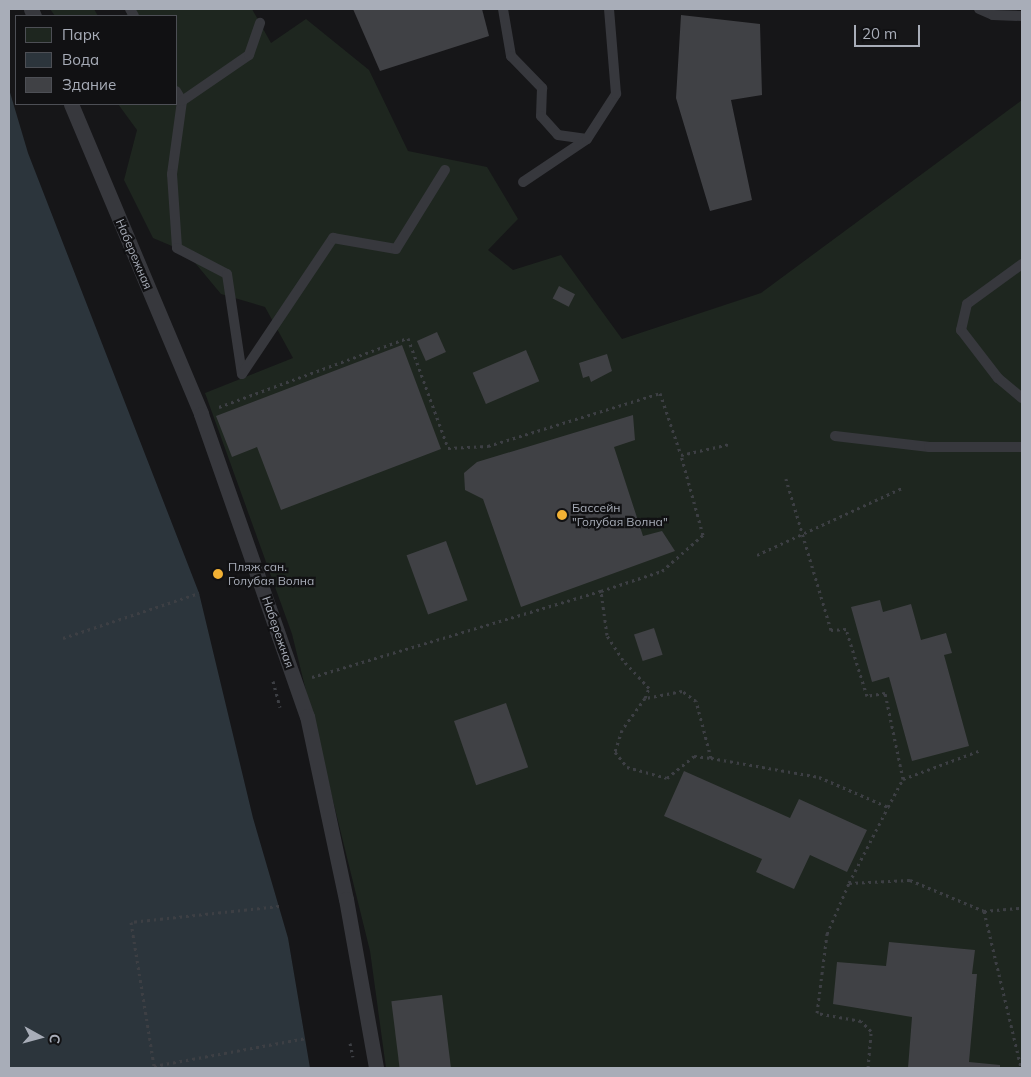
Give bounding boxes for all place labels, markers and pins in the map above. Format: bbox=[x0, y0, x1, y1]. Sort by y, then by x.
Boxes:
place label: Бассейн "Голубая Волна" bbox=[572, 501, 668, 529]
marker: Бассейн "Голубая Волна" bbox=[556, 509, 568, 521]
place label: Пляж сан. Голубая Волна bbox=[228, 560, 314, 588]
marker: Пляж сан. Голубая Волна bbox=[212, 568, 224, 580]

